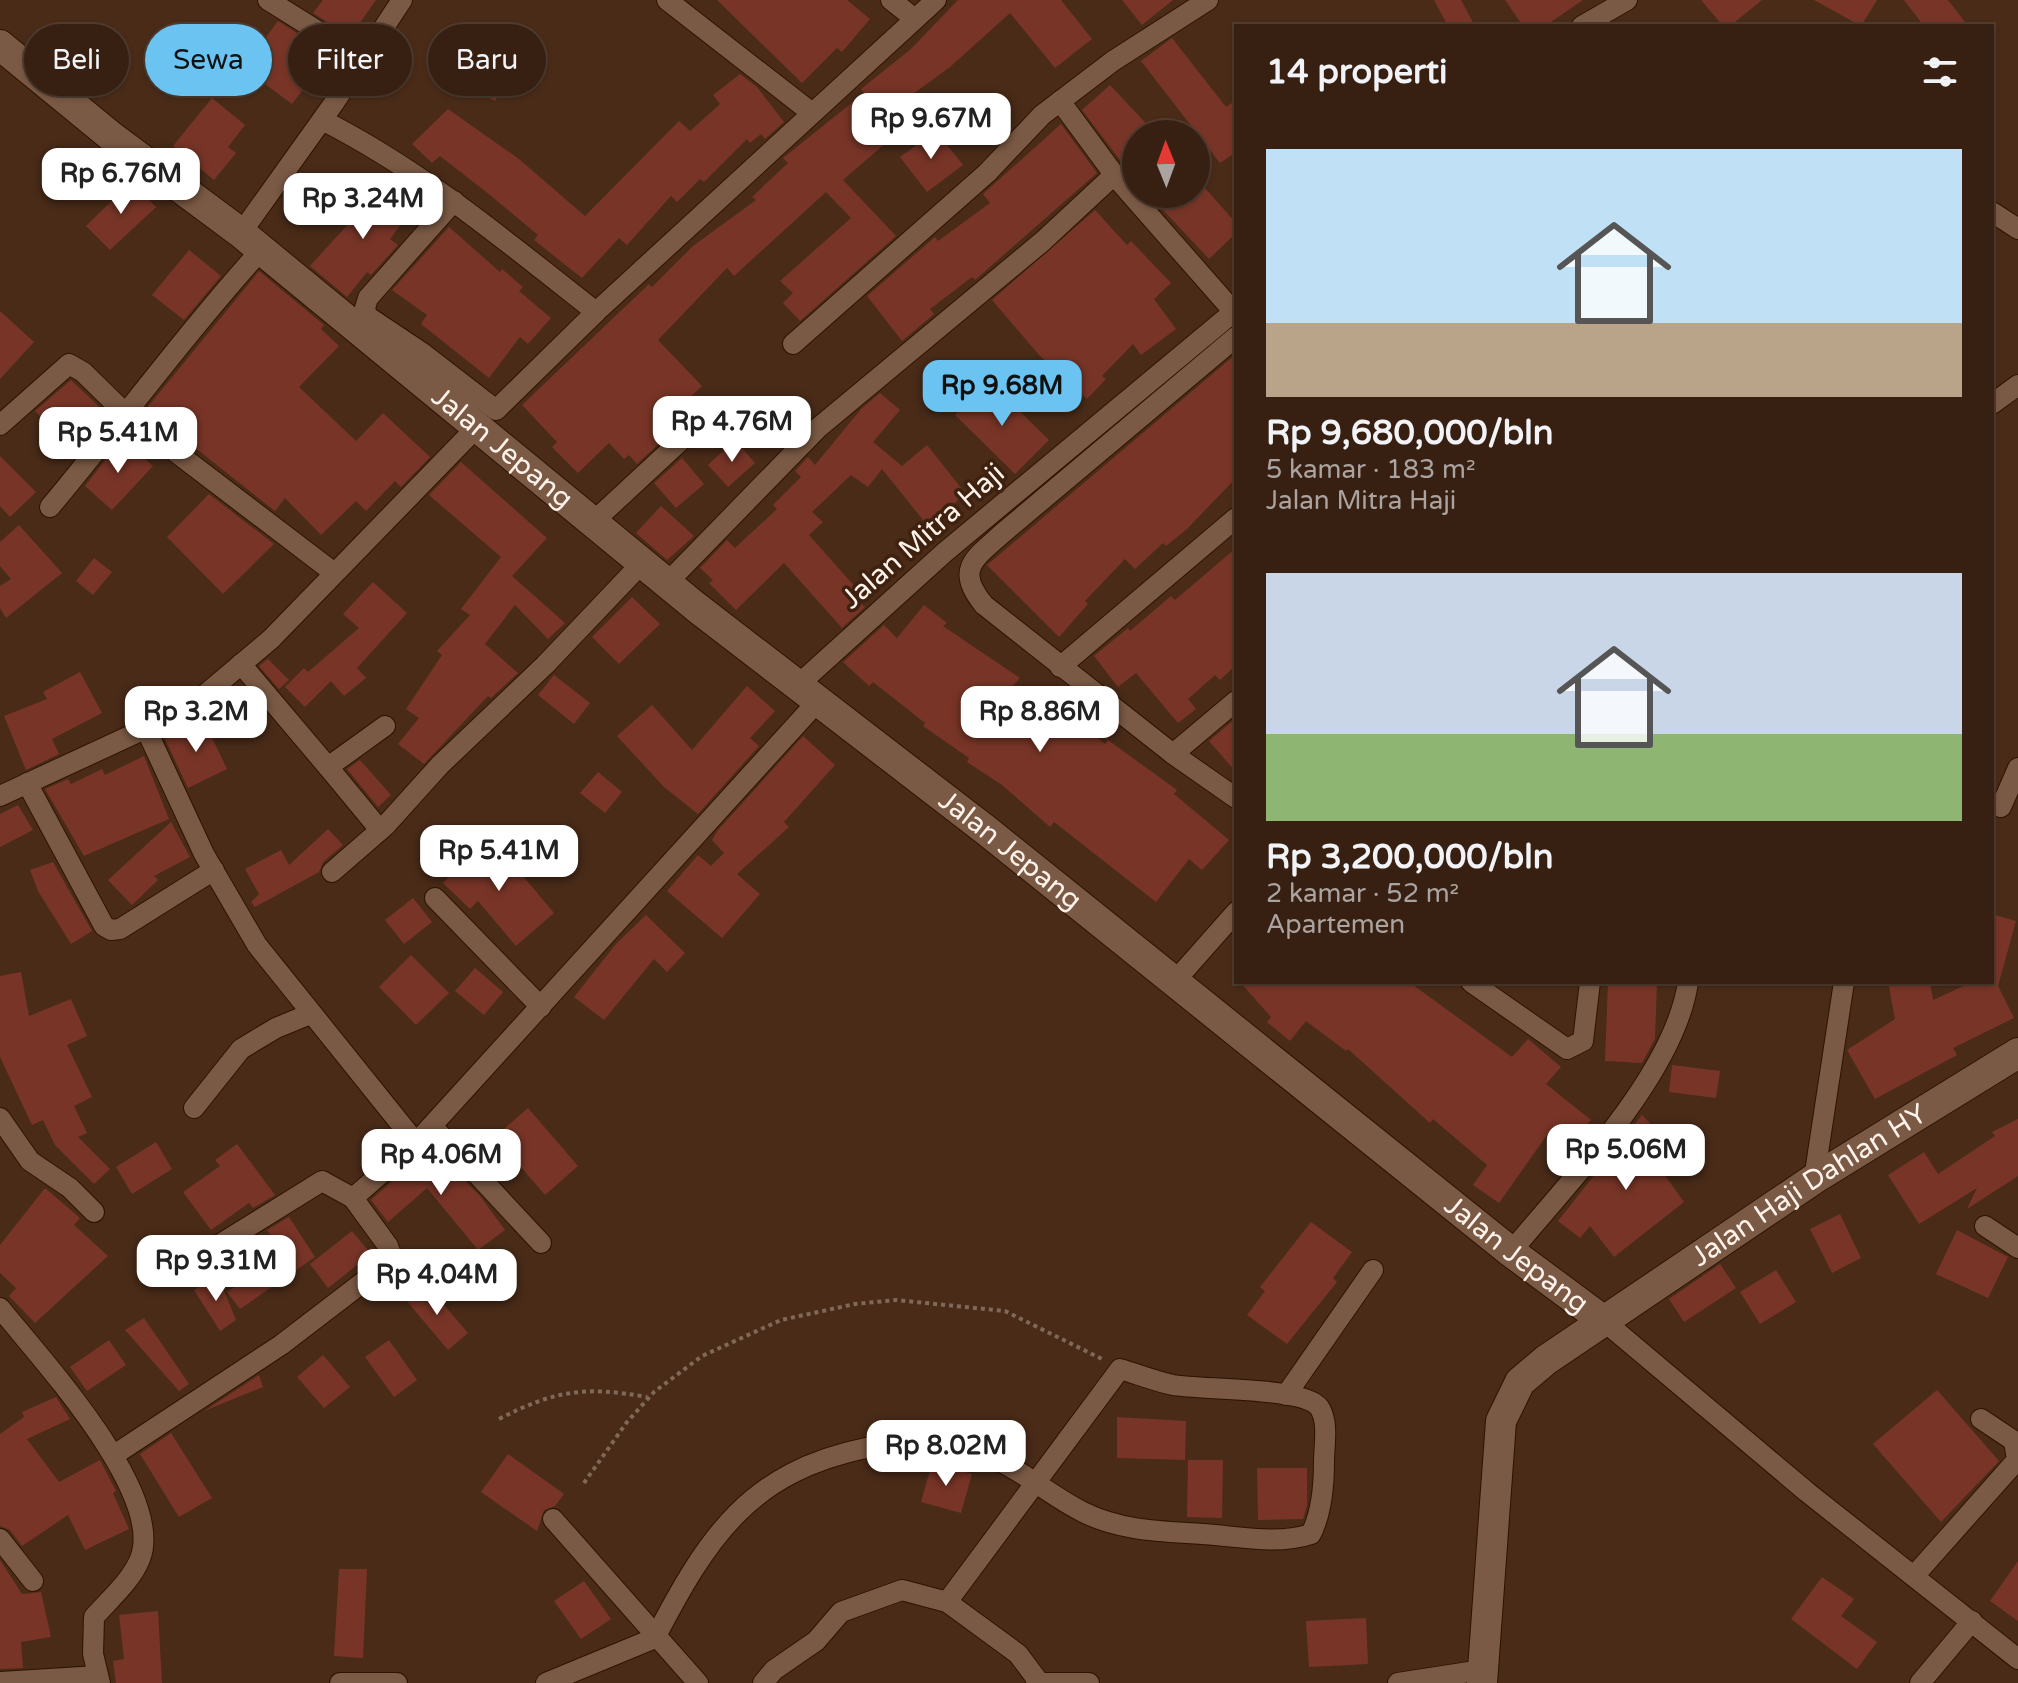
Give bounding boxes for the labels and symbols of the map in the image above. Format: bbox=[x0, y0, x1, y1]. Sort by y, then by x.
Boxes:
pin: Rp 9.67M bbox=[848, 93, 1014, 161]
north arrow bbox=[1122, 120, 1210, 208]
pin: Rp 6.76M bbox=[38, 148, 204, 216]
pin: Rp 3.24M bbox=[280, 173, 446, 241]
pin: Rp 9.68M bbox=[919, 360, 1085, 428]
street label: Jalan Jepang bbox=[425, 380, 580, 516]
pin: Rp 4.76M bbox=[649, 396, 815, 464]
pin: Rp 5.41M bbox=[35, 407, 201, 475]
street label: Jalan Mitra Haji bbox=[835, 456, 1011, 616]
pin: Rp 3.2M bbox=[122, 686, 270, 754]
pin: Rp 8.86M bbox=[957, 686, 1123, 754]
street label: Jalan Jepang bbox=[932, 783, 1088, 917]
pin: Rp 5.41M bbox=[416, 825, 582, 893]
street label: Jalan Haji Dahlan HY bbox=[1685, 1096, 1933, 1274]
pin: Rp 5.06M bbox=[1543, 1124, 1709, 1192]
pin: Rp 4.06M bbox=[358, 1129, 524, 1197]
street label: Jalan Jepang bbox=[1438, 1188, 1595, 1321]
pin: Rp 9.31M bbox=[133, 1235, 299, 1303]
pin: Rp 4.04M bbox=[354, 1249, 520, 1317]
pin: Rp 8.02M bbox=[863, 1420, 1029, 1488]

